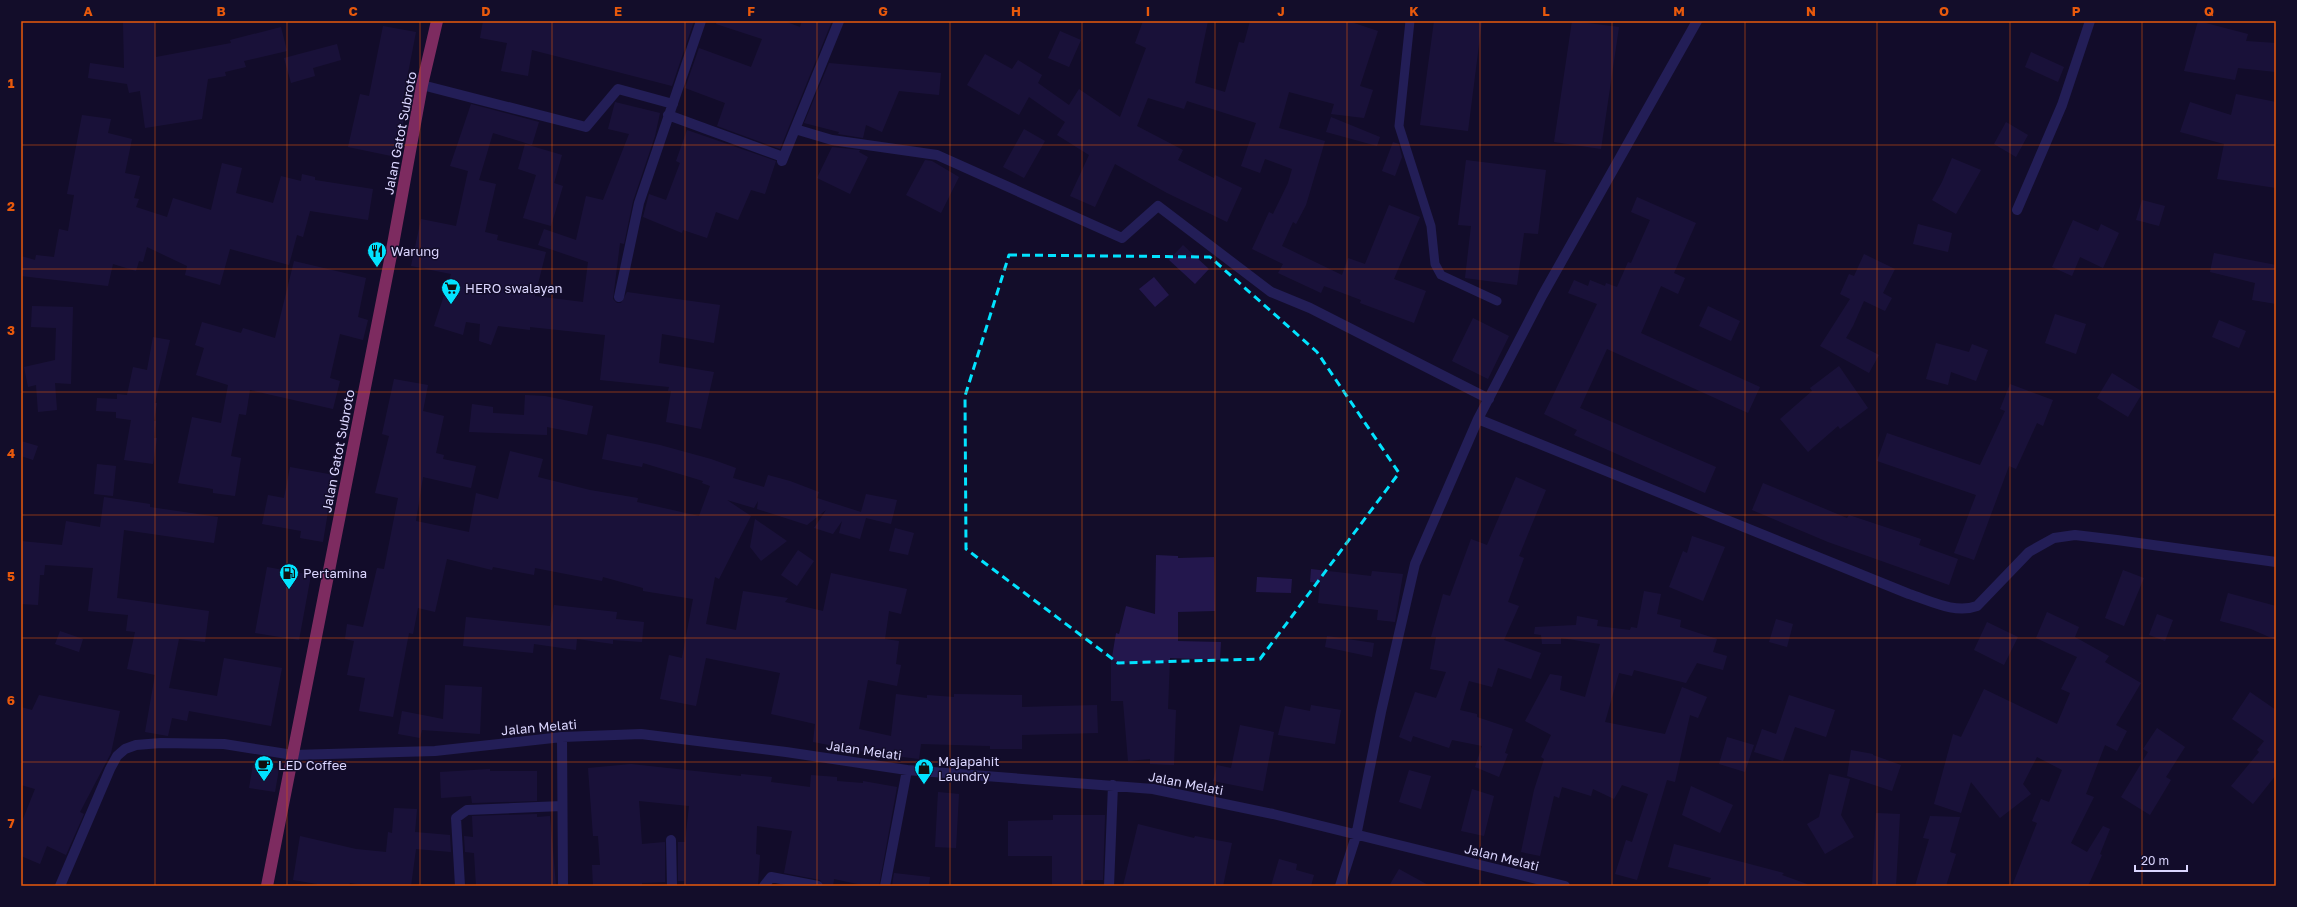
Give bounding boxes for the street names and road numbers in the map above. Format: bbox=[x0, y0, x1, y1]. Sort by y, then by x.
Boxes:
street label: Jalan Gatot Subroto bbox=[380, 70, 420, 196]
street label: Jalan Gatot Subroto bbox=[318, 388, 358, 514]
street label: Jalan Melati bbox=[500, 716, 578, 738]
street label: Jalan Melati bbox=[825, 737, 903, 763]
street label: Jalan Melati bbox=[1147, 768, 1225, 798]
street label: Jalan Melati bbox=[1463, 840, 1541, 874]

